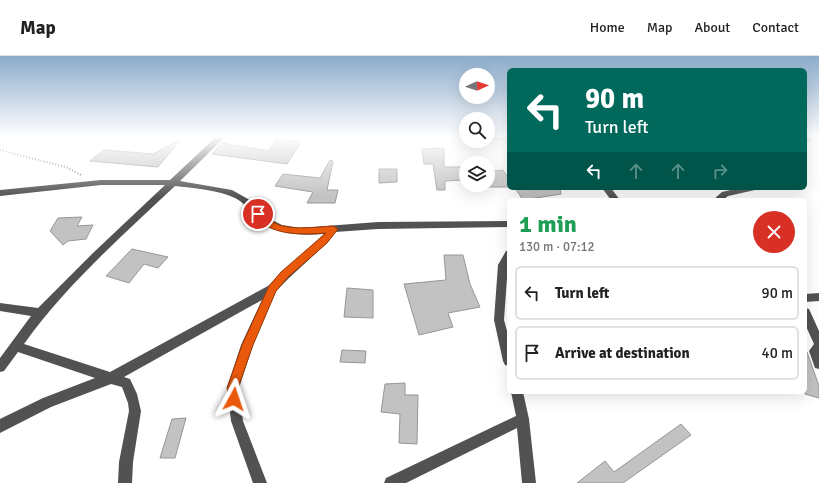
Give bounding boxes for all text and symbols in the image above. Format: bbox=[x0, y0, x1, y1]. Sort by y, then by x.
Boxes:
text: Map bbox=[20, 16, 56, 40]
text: Home bbox=[590, 19, 625, 36]
text: Map bbox=[647, 19, 672, 36]
text: About bbox=[694, 19, 730, 36]
text: Contact bbox=[752, 19, 799, 36]
north arrow bbox=[459, 68, 495, 104]
map controls bbox=[459, 68, 495, 192]
text: 90 m bbox=[585, 82, 644, 116]
icon: left bbox=[519, 84, 571, 136]
button: search bbox=[459, 112, 495, 148]
text: Turn left bbox=[585, 116, 648, 138]
button: layers bbox=[459, 156, 495, 192]
icon: left bbox=[583, 160, 605, 182]
icon: ahead bbox=[625, 160, 647, 182]
icon: ahead bbox=[667, 160, 689, 182]
icon: right bbox=[709, 160, 731, 182]
pin bbox=[241, 197, 275, 231]
icon: arrive bbox=[247, 203, 269, 225]
text: 1 min bbox=[519, 209, 577, 239]
button: close bbox=[753, 211, 795, 253]
text: 130 m · 07:12 bbox=[519, 239, 595, 255]
icon: left bbox=[521, 282, 543, 304]
text: Turn left bbox=[555, 284, 609, 302]
text: 90 m bbox=[762, 284, 793, 302]
icon: arrive bbox=[521, 342, 543, 364]
text: Arrive at destination bbox=[555, 344, 690, 362]
text: 40 m bbox=[762, 344, 793, 362]
position arrow bbox=[213, 378, 255, 420]

